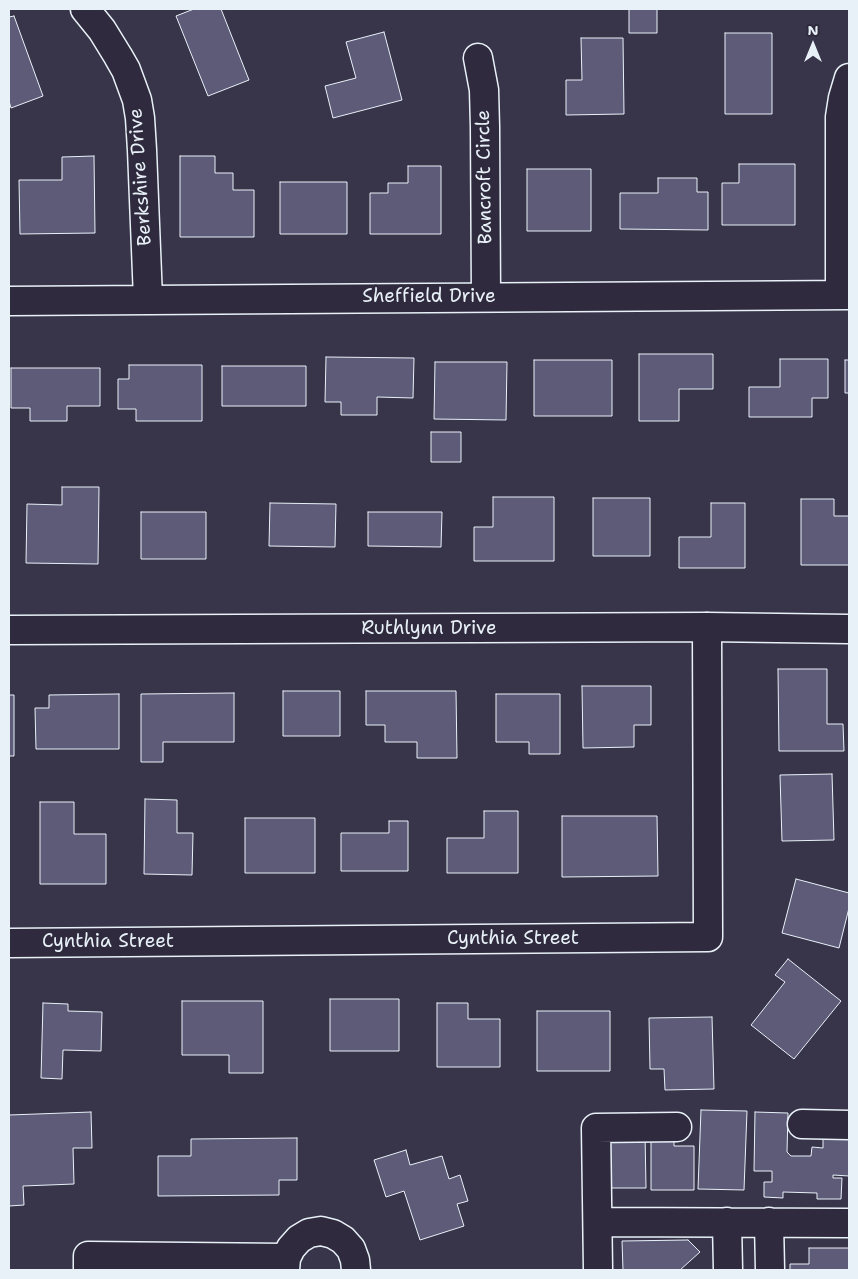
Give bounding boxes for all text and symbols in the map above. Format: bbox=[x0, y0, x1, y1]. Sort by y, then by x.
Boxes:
north arrow bbox=[788, 20, 838, 70]
text: N bbox=[807, 21, 819, 39]
street label: Berkshire Drive bbox=[125, 107, 157, 247]
street label: Bancroft Circle bbox=[472, 110, 498, 244]
street label: Sheffield Drive bbox=[362, 286, 496, 308]
street label: Ruthlynn Drive bbox=[361, 618, 497, 640]
street label: Cynthia Street bbox=[447, 928, 579, 950]
street label: Cynthia Street bbox=[42, 931, 174, 953]

